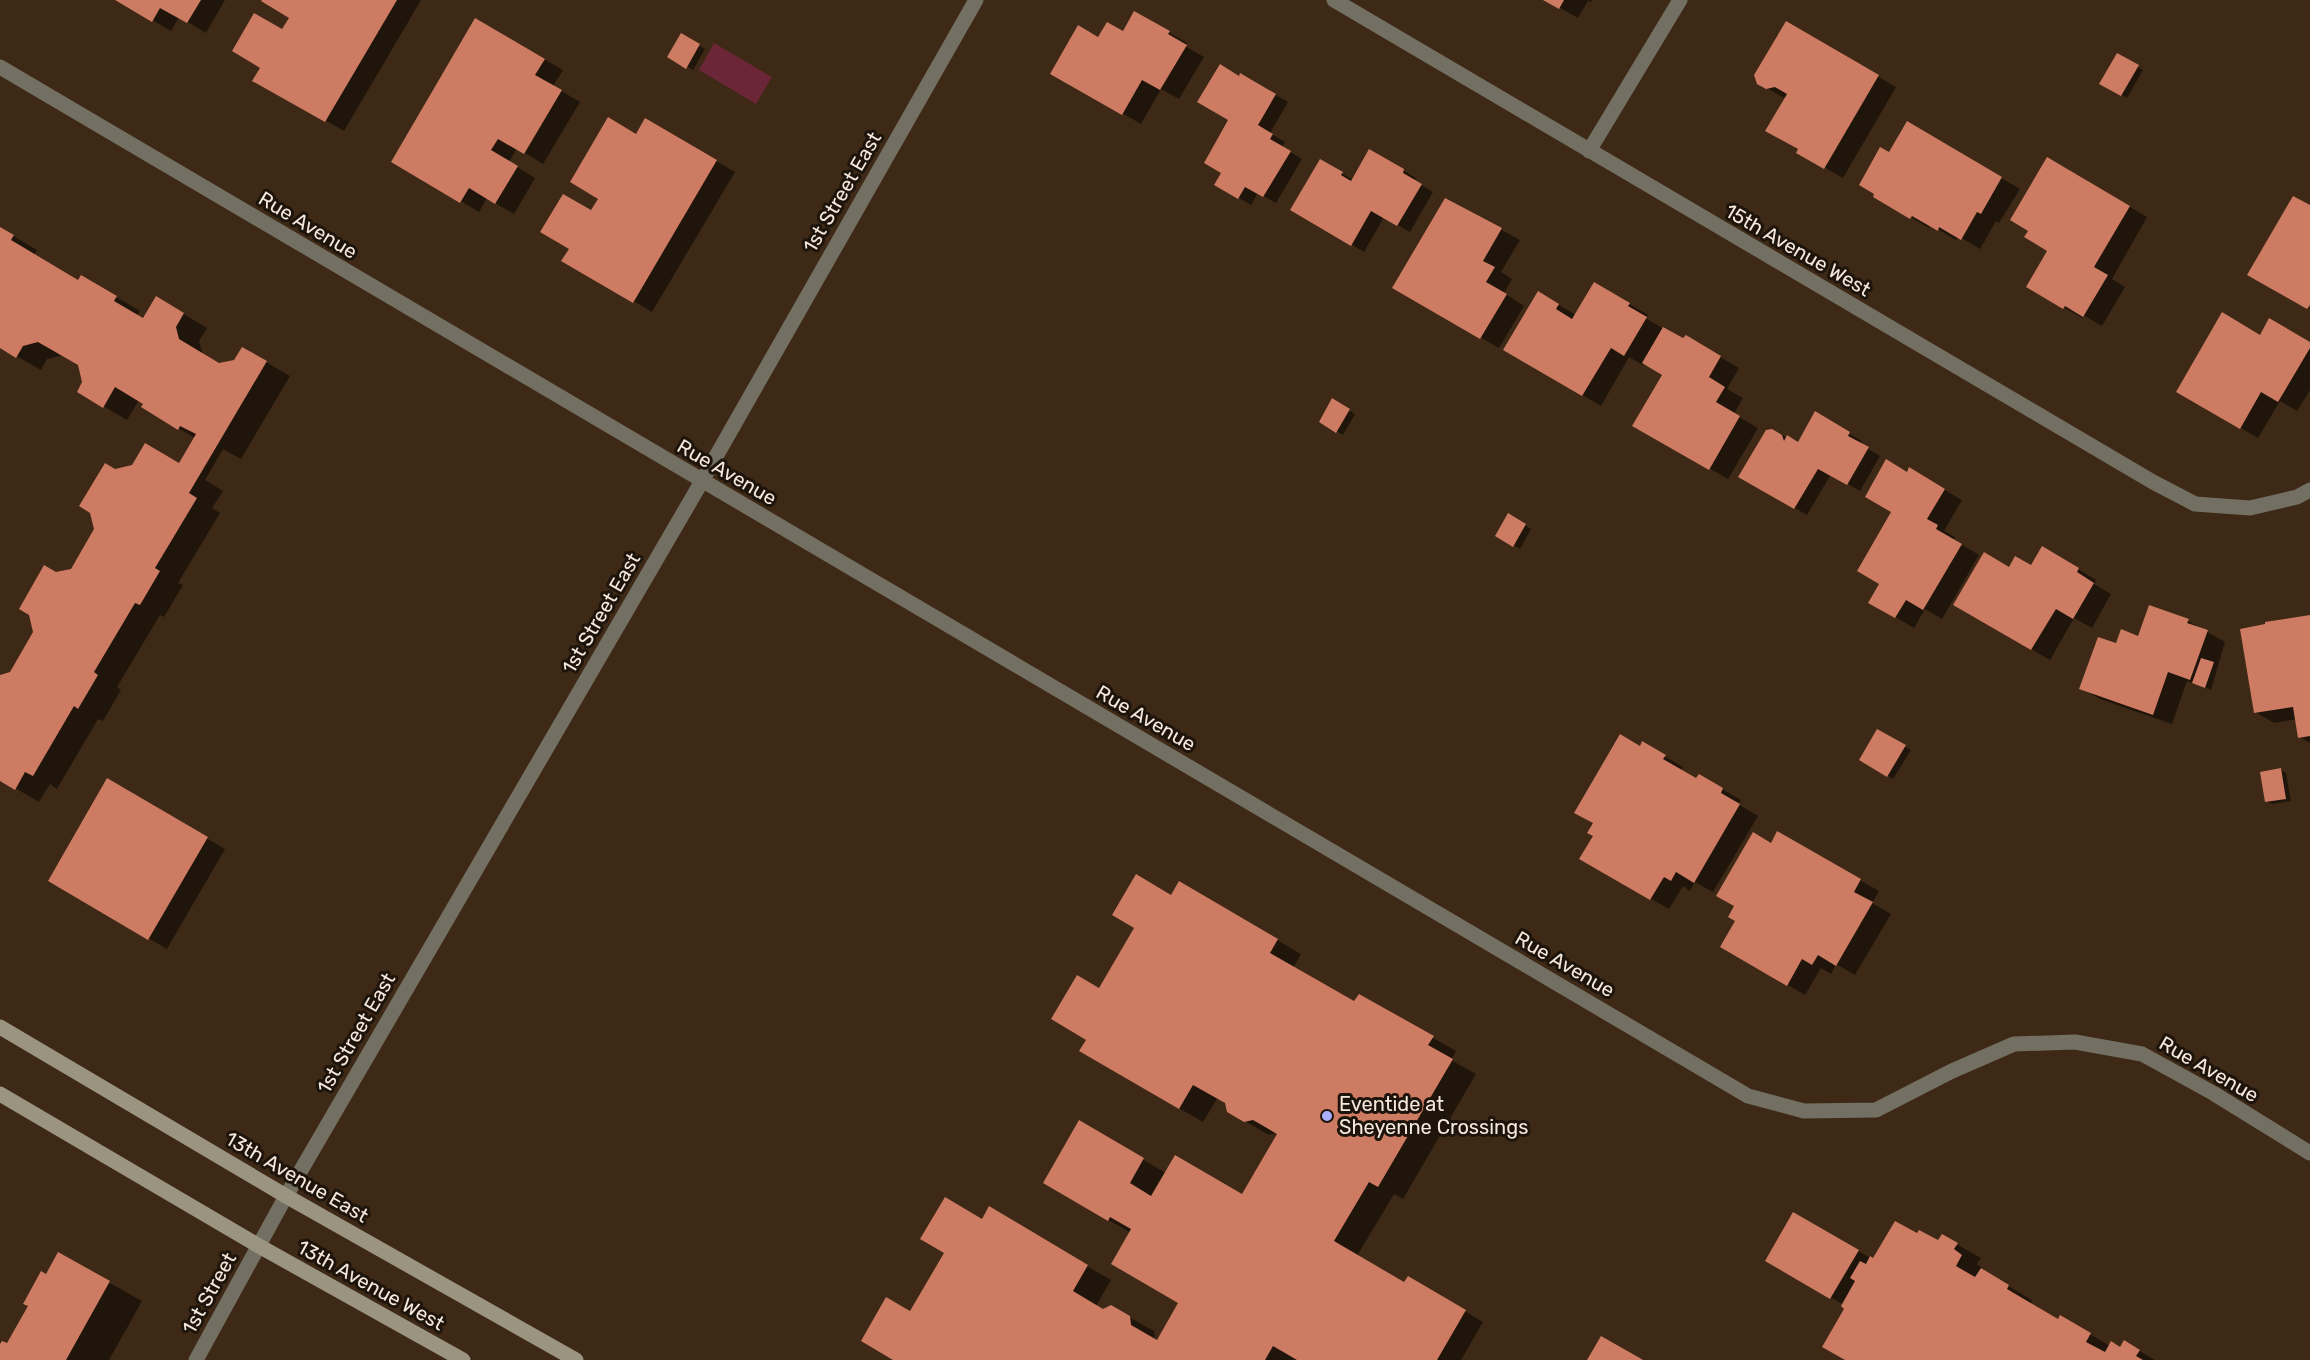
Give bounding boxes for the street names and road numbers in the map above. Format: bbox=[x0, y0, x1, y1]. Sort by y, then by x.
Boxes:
street label: 1st Street East bbox=[798, 127, 886, 257]
street label: Rue Avenue bbox=[254, 186, 362, 264]
street label: 15th Avenue West bbox=[1721, 199, 1875, 302]
street label: Rue Avenue bbox=[673, 434, 781, 510]
street label: 1st Street East bbox=[557, 548, 645, 678]
street label: Rue Avenue bbox=[1092, 680, 1200, 756]
street label: Rue Avenue bbox=[1511, 926, 1619, 1002]
street label: 1st Street East bbox=[312, 968, 400, 1098]
street label: Rue Avenue bbox=[2155, 1031, 2263, 1107]
street label: 13th Avenue East bbox=[221, 1126, 373, 1228]
street label: 13th Avenue West bbox=[293, 1235, 449, 1335]
street label: 1st Street bbox=[177, 1248, 241, 1338]

